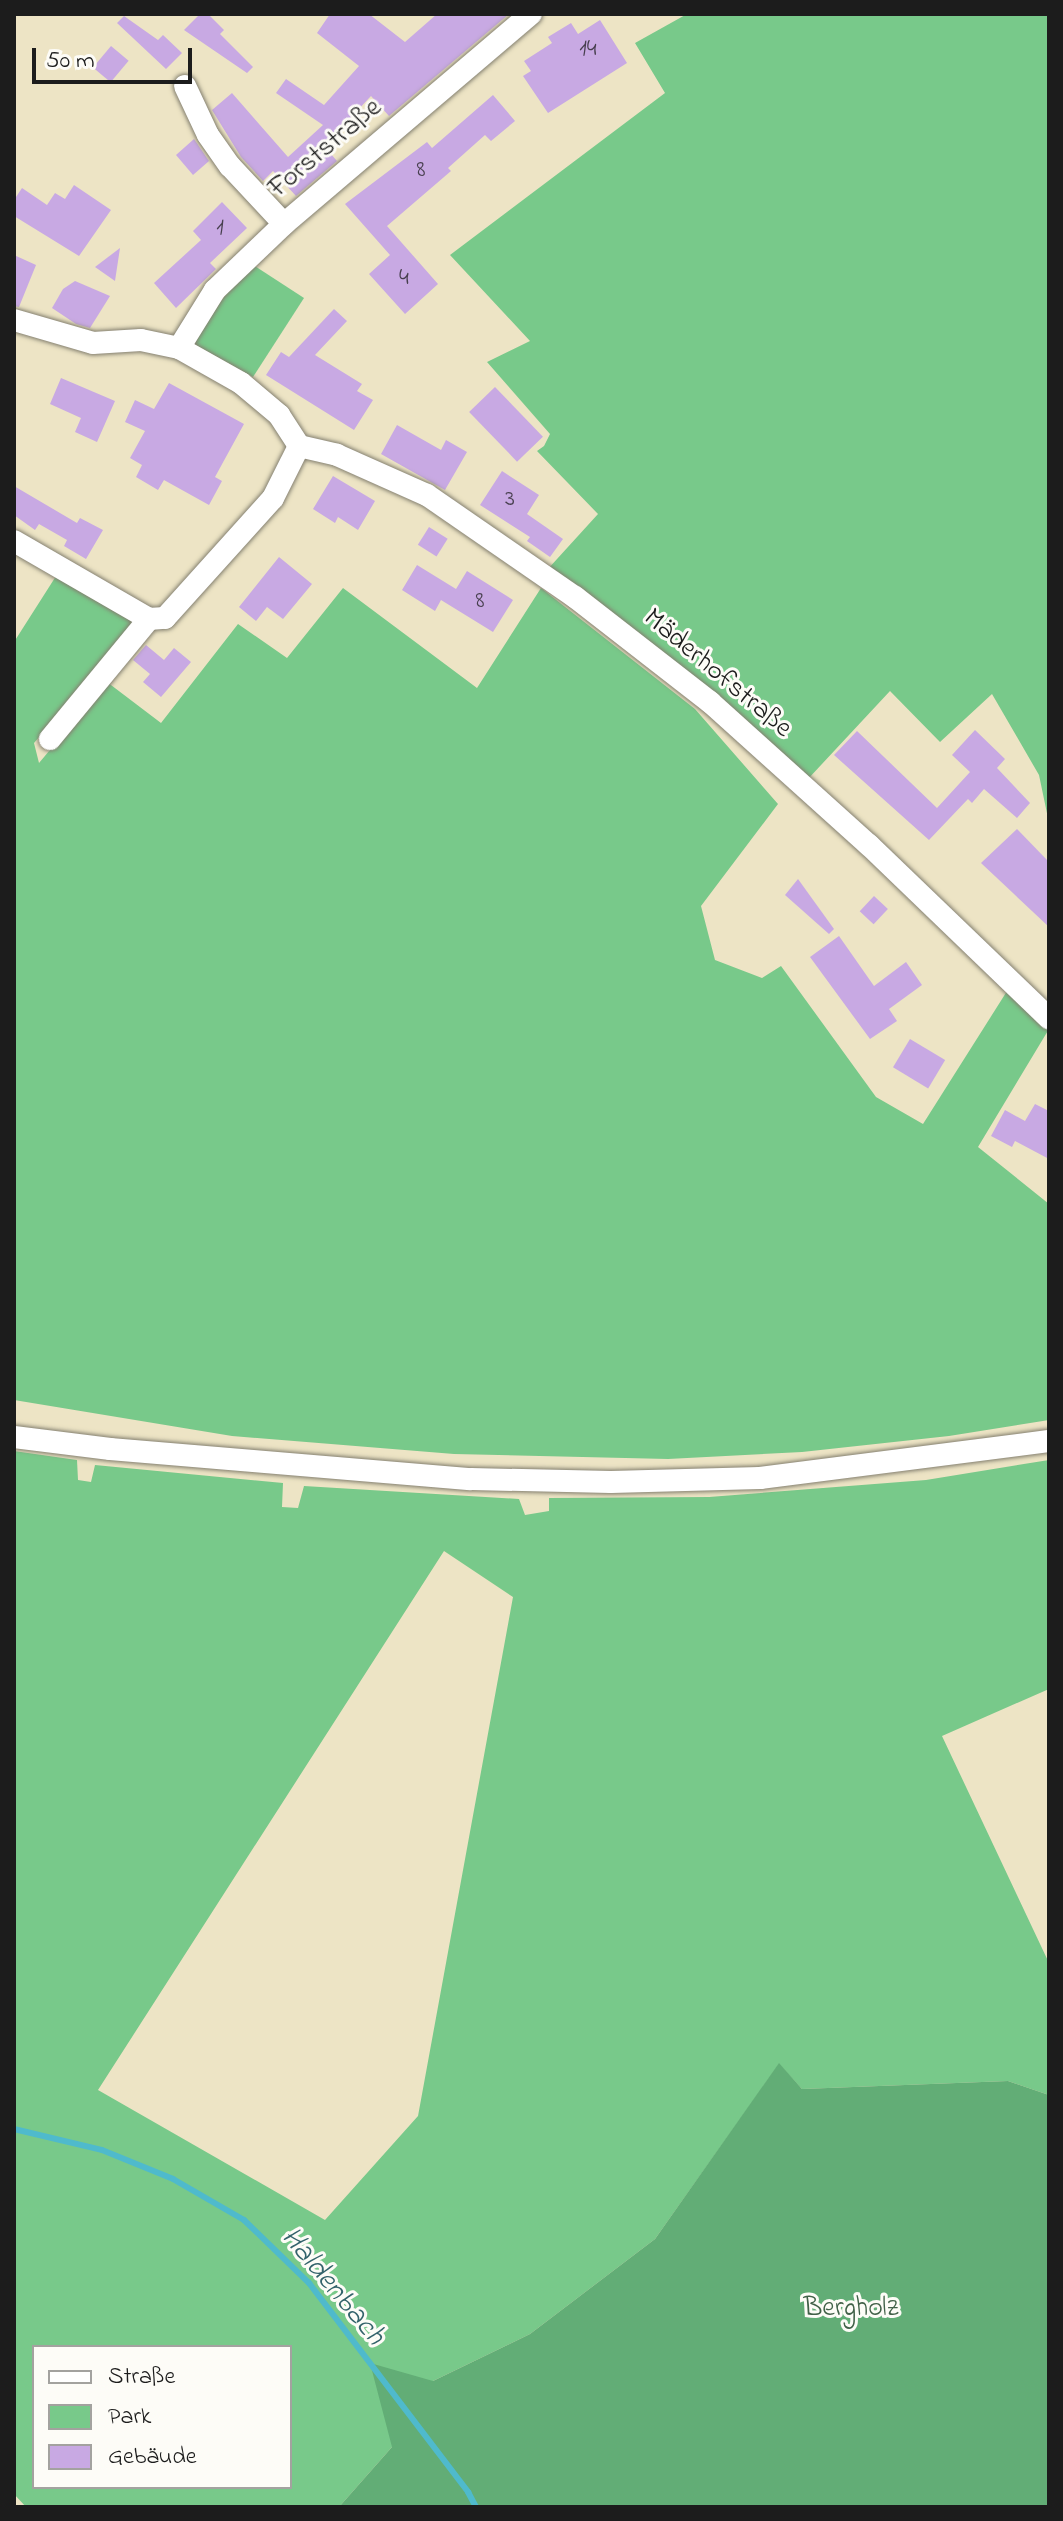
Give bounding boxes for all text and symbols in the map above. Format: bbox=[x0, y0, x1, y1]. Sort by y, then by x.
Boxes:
scale bar bbox=[36, 32, 196, 82]
house number: 14 bbox=[579, 36, 597, 64]
text: 50 m bbox=[46, 44, 95, 79]
street label: Forststraße bbox=[263, 92, 389, 206]
house number: 8 bbox=[417, 157, 425, 185]
house number: 1 bbox=[216, 215, 224, 243]
house number: 4 bbox=[399, 265, 409, 293]
house number: 3 bbox=[505, 486, 515, 514]
house number: 8 bbox=[476, 588, 484, 616]
street label: Mäderhofstraße bbox=[636, 602, 798, 746]
water label: Haldenbach bbox=[272, 2221, 392, 2353]
park label: Bergholz bbox=[803, 2292, 899, 2326]
legend bbox=[32, 2345, 292, 2489]
text: Straße bbox=[108, 2360, 175, 2395]
text: Park bbox=[108, 2400, 151, 2435]
text: Gebäude bbox=[108, 2440, 197, 2475]

